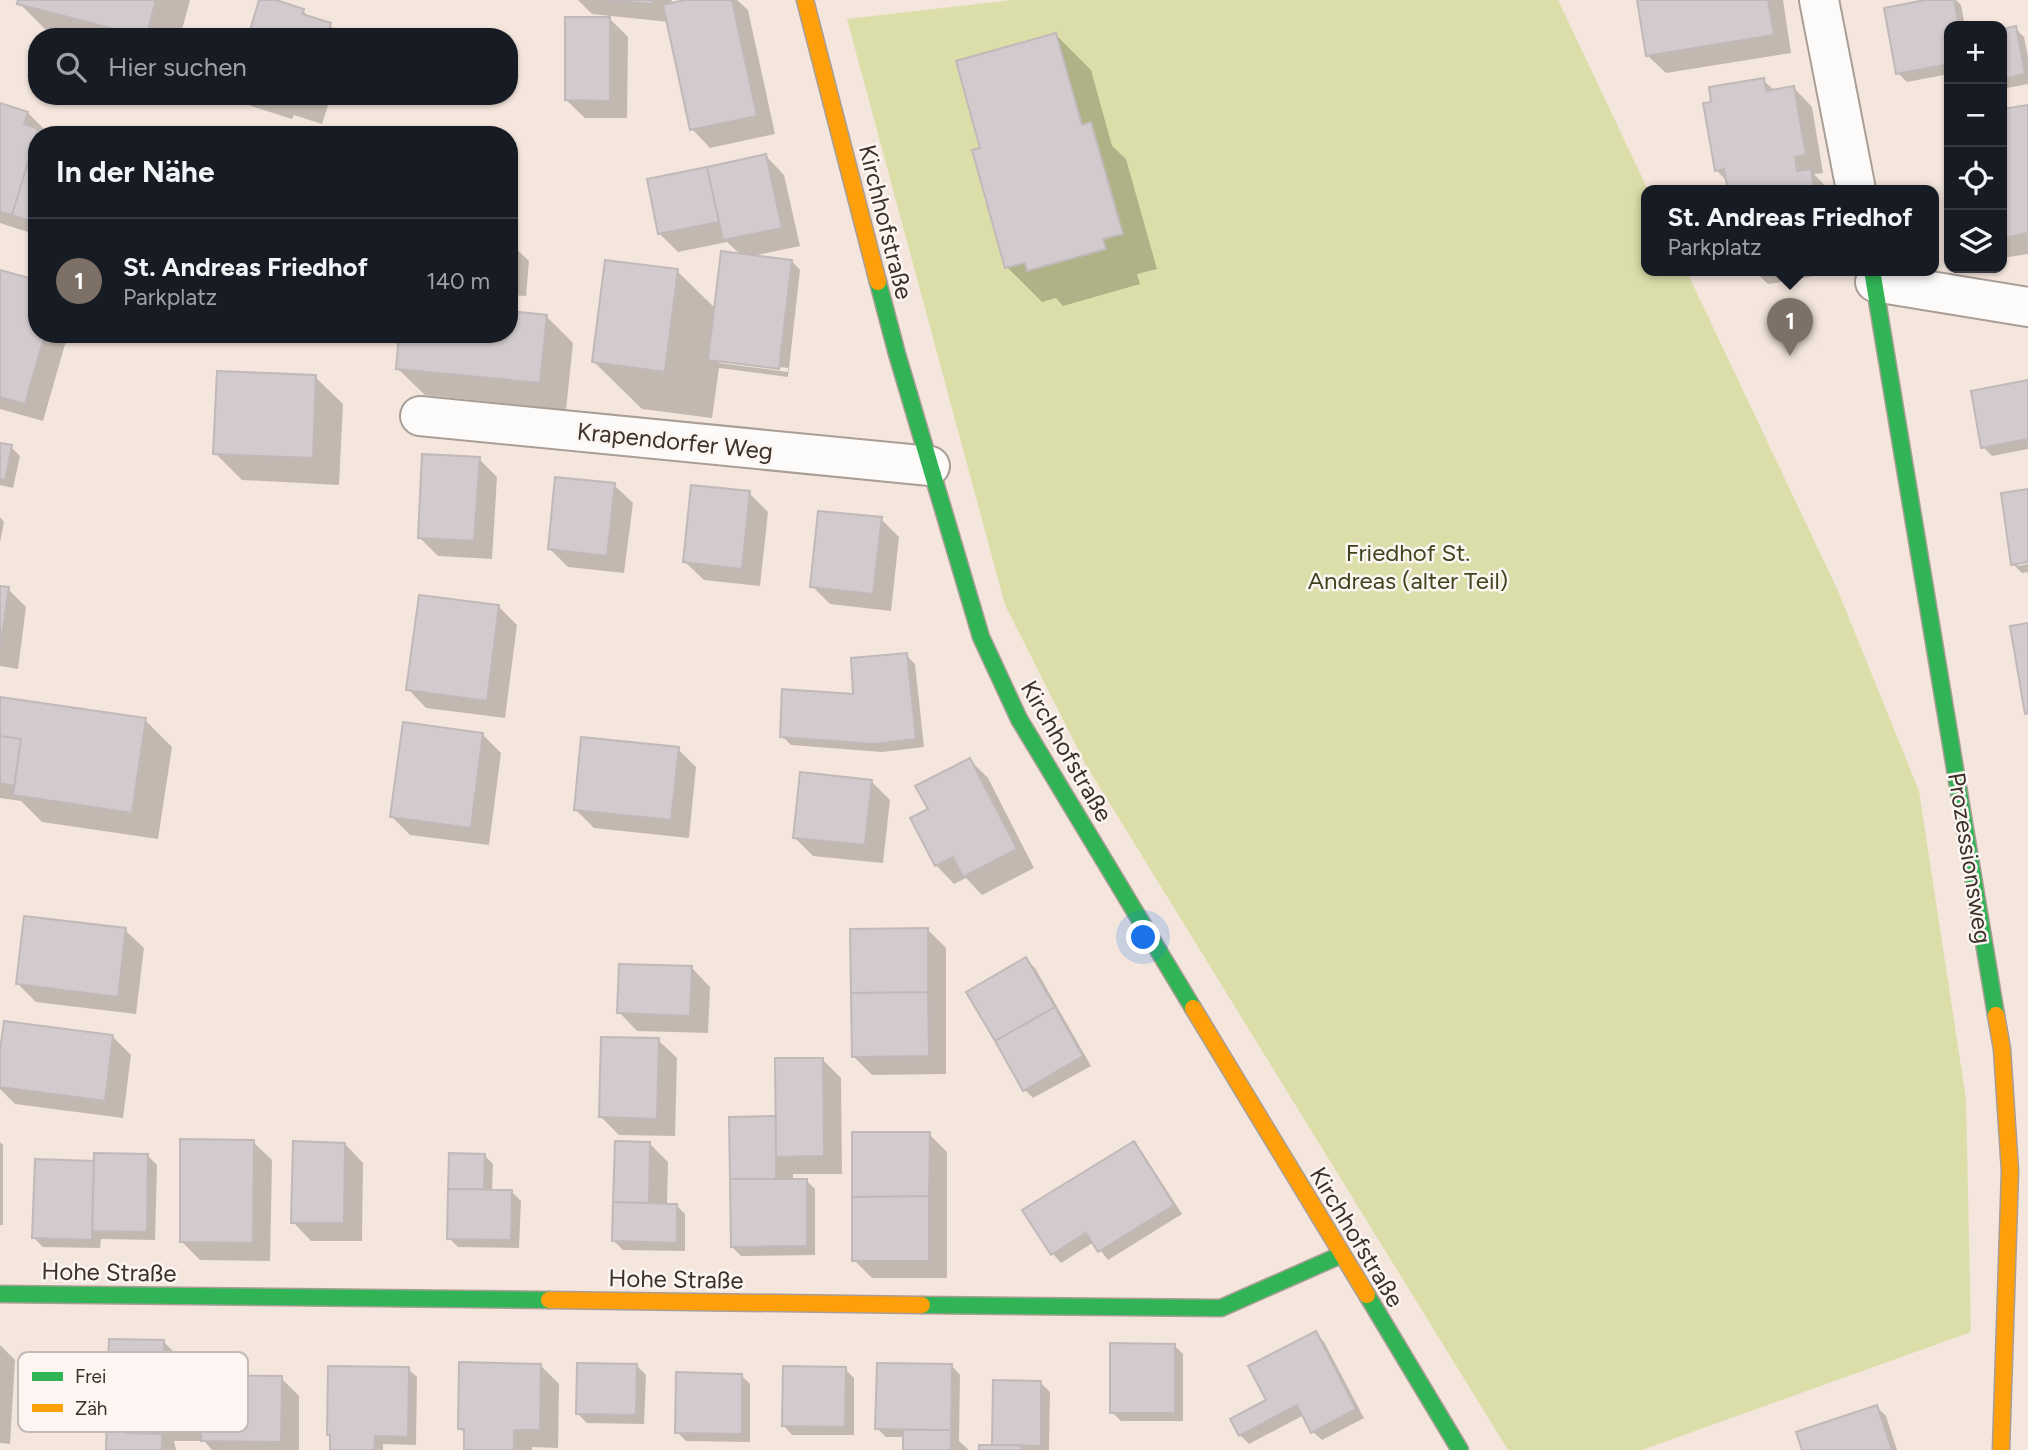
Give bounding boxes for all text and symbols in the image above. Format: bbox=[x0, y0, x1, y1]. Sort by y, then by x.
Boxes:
map controls bbox=[1944, 21, 2007, 273]
button: + bbox=[1944, 21, 2007, 84]
search box bbox=[28, 28, 518, 105]
icon: search bbox=[52, 48, 90, 86]
text: Hier suchen bbox=[108, 51, 247, 83]
button: − bbox=[1944, 84, 2007, 147]
street label: Kirchhofstraße bbox=[853, 142, 919, 302]
button: locate bbox=[1944, 147, 2007, 210]
text: In der Nähe bbox=[56, 153, 215, 190]
popup bbox=[1641, 185, 1939, 276]
text: St. Andreas Friedhof bbox=[1668, 201, 1912, 233]
button: layers bbox=[1944, 210, 2007, 273]
text: Parkplatz bbox=[1668, 233, 1762, 261]
text: St. Andreas Friedhof bbox=[123, 251, 368, 283]
text: 1 bbox=[74, 267, 84, 295]
text: 140 m bbox=[426, 267, 490, 295]
text: Parkplatz bbox=[123, 283, 217, 311]
pin: 1 bbox=[1767, 298, 1813, 356]
street label: Krapendorfer Weg bbox=[576, 416, 774, 466]
park label: Friedhof St. Andreas (alter Teil) bbox=[1308, 538, 1508, 595]
street label: Kirchhofstraße bbox=[1015, 675, 1119, 827]
street label: Prozessionsweg bbox=[1942, 770, 1998, 946]
your location bbox=[1126, 920, 1160, 954]
street label: Kirchhofstraße bbox=[1304, 1162, 1410, 1312]
street label: Hohe Straße bbox=[41, 1256, 177, 1288]
street label: Hohe Straße bbox=[608, 1263, 744, 1295]
legend bbox=[18, 1352, 248, 1432]
text: Frei bbox=[75, 1365, 106, 1388]
text: Zäh bbox=[75, 1397, 107, 1420]

